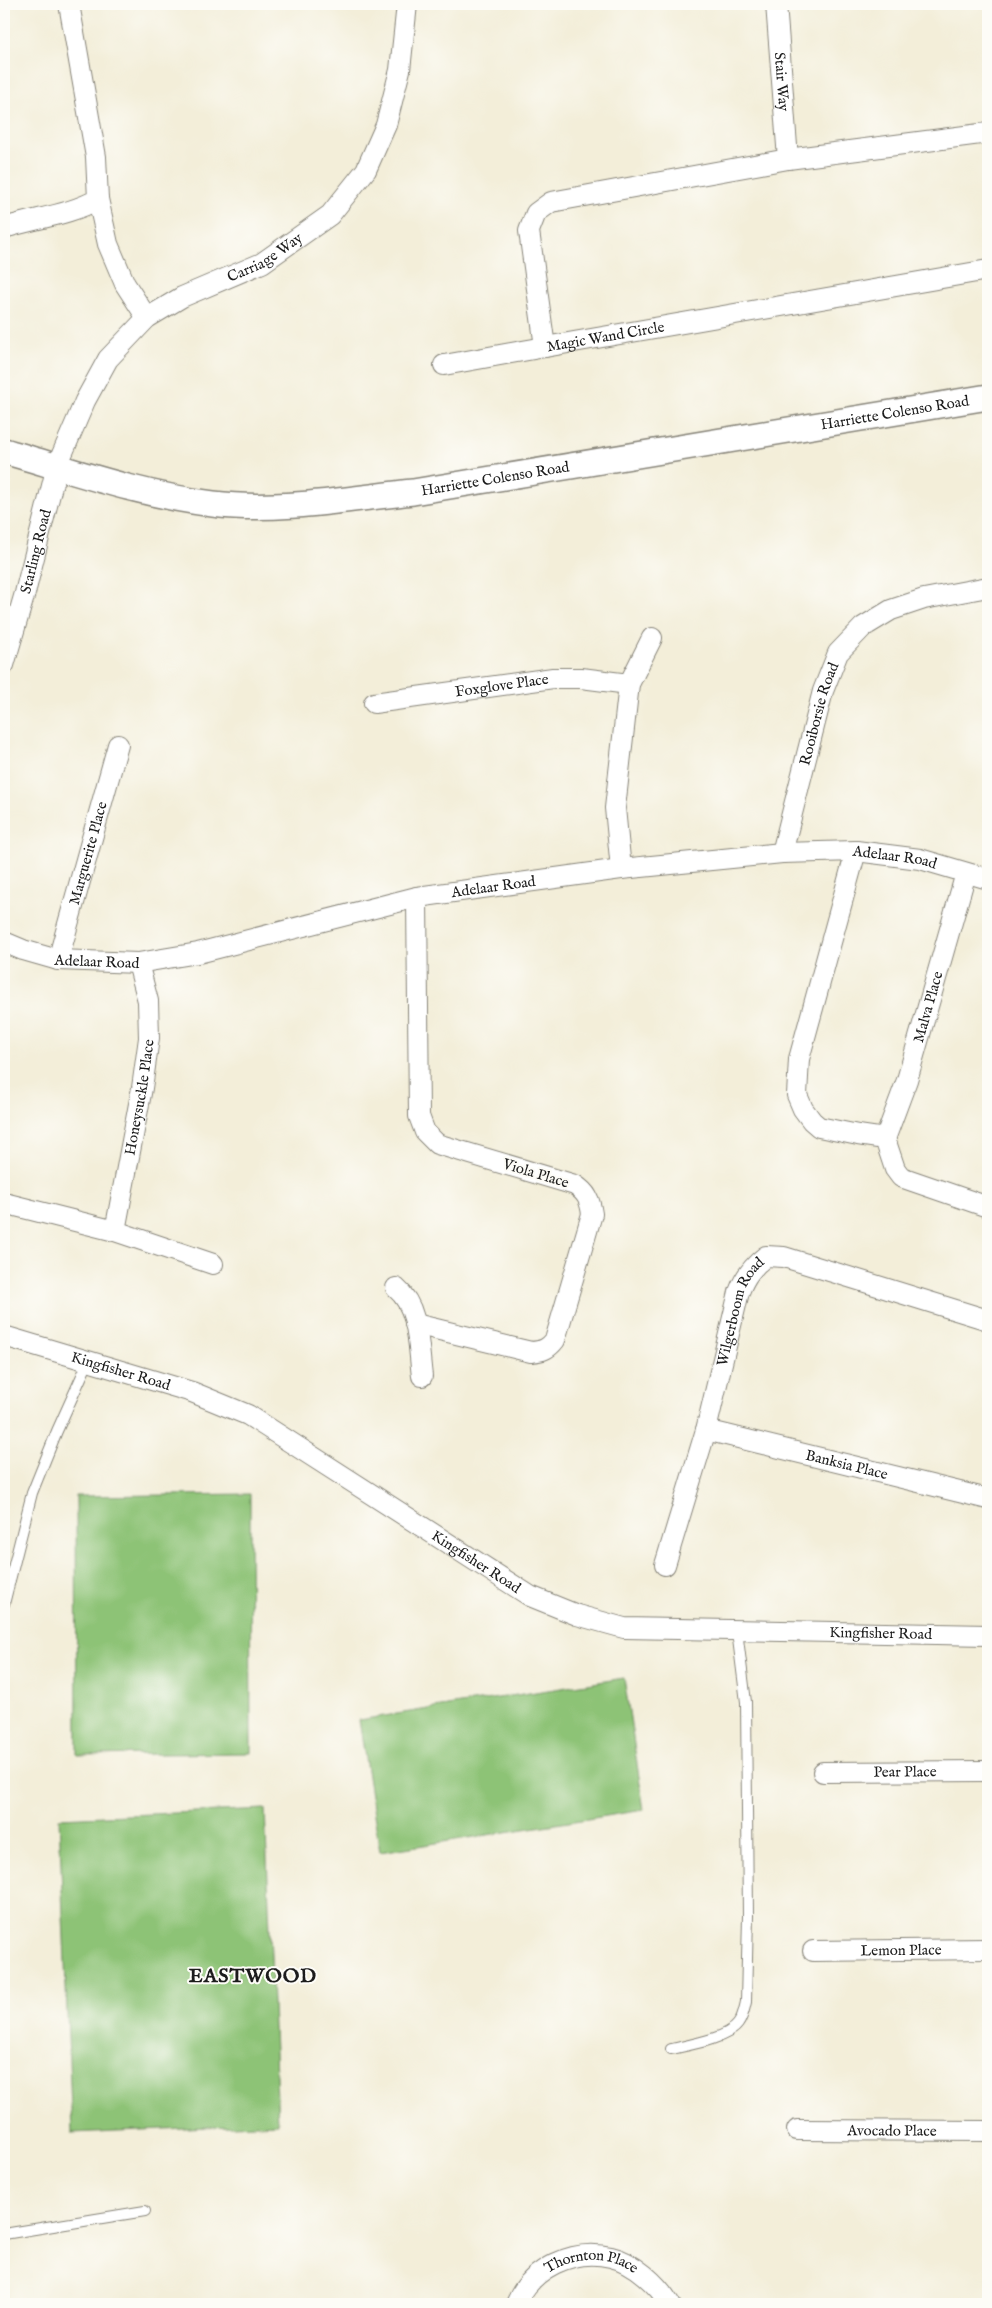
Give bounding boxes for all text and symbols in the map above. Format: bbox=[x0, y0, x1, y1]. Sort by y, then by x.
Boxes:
street label: Stair Way bbox=[770, 52, 793, 113]
street label: Carriage Way bbox=[224, 228, 307, 287]
street label: Magic Wand Circle bbox=[545, 317, 666, 357]
street label: Harriette Colenso Road bbox=[819, 391, 971, 435]
street label: Harriette Colenso Road bbox=[420, 457, 572, 501]
street label: Starling Road bbox=[16, 506, 56, 596]
street label: Rooiborsie Road bbox=[796, 659, 844, 767]
street label: Foxglove Place bbox=[454, 670, 550, 702]
street label: Marguerite Place bbox=[65, 799, 112, 907]
street label: Adelaar Road bbox=[851, 842, 940, 874]
street label: Adelaar Road bbox=[449, 872, 538, 902]
street label: Adelaar Road bbox=[53, 951, 141, 973]
street label: Malva Place bbox=[909, 969, 948, 1045]
street label: Honeysuckle Place bbox=[121, 1038, 159, 1157]
street label: Viola Place bbox=[500, 1154, 571, 1193]
street label: Wilgerboom Road bbox=[713, 1252, 769, 1368]
street label: Kingfisher Road bbox=[69, 1348, 174, 1395]
street label: Banksia Place bbox=[804, 1446, 890, 1484]
street label: Kingfisher Road bbox=[428, 1526, 525, 1598]
street label: Kingfisher Road bbox=[829, 1623, 933, 1644]
street label: Pear Place bbox=[873, 1762, 937, 1782]
street label: Lemon Place bbox=[860, 1941, 942, 1960]
district label: EASTWOOD bbox=[189, 1964, 317, 1989]
street label: Avocado Place bbox=[846, 2121, 937, 2141]
street label: Thornton Place bbox=[541, 2246, 642, 2278]

